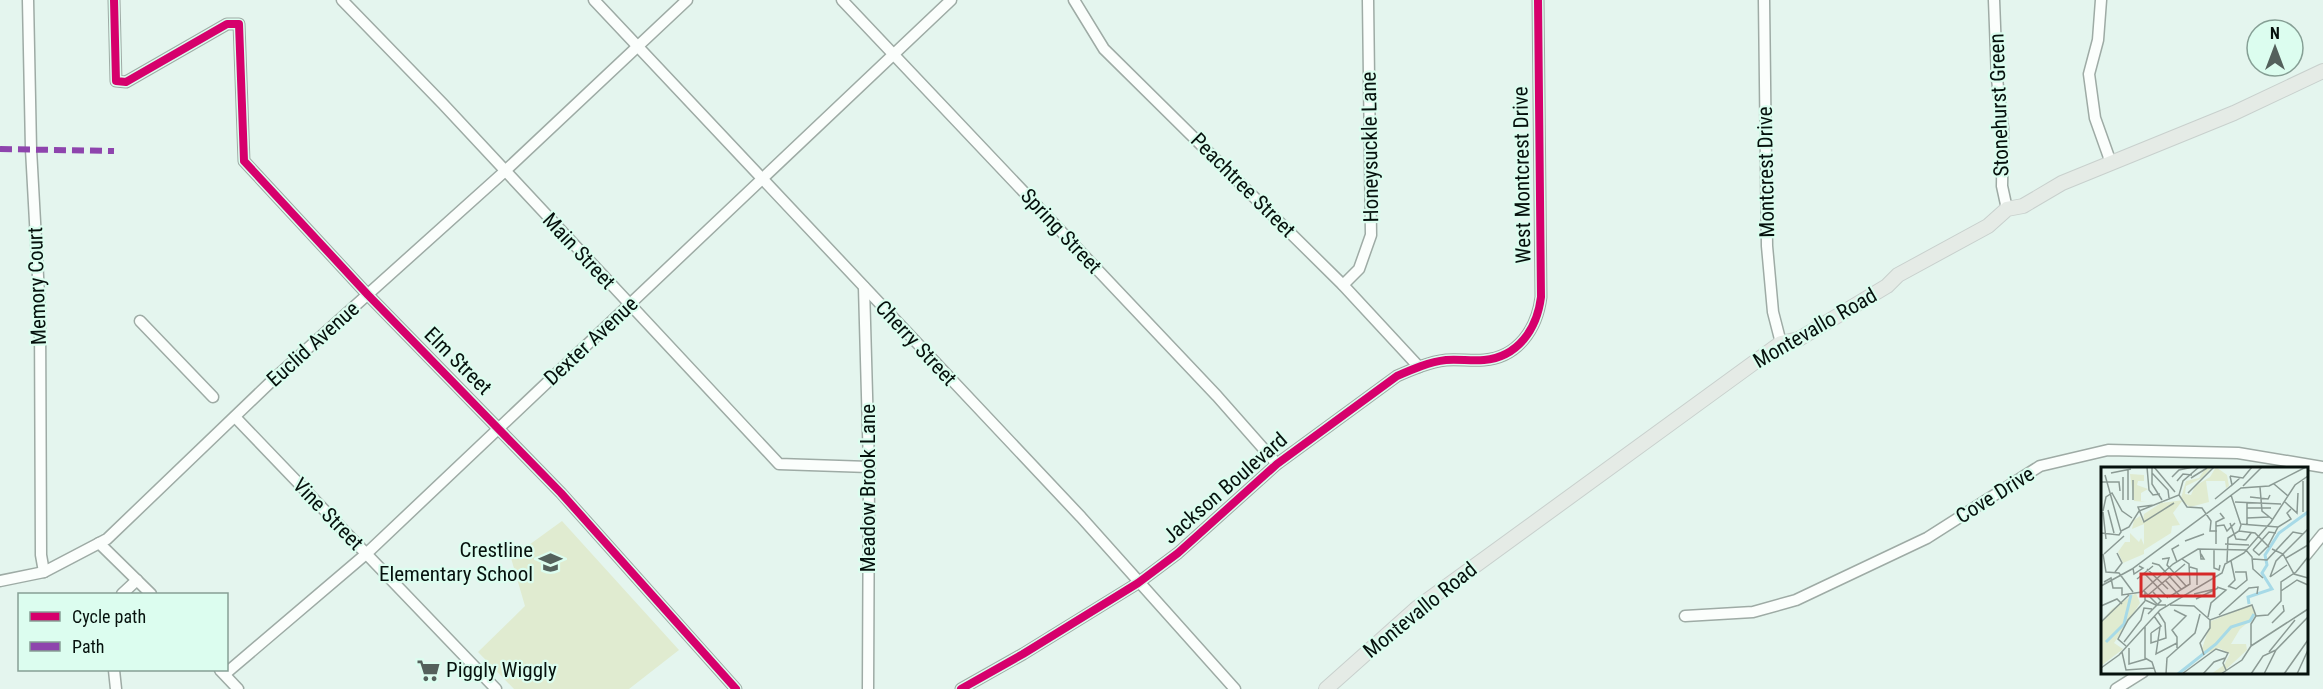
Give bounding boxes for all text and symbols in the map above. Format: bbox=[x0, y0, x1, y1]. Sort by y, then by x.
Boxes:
north arrow bbox=[2245, 18, 2305, 78]
text: N bbox=[2270, 24, 2280, 43]
street label: Stonehurst Green bbox=[1985, 33, 2013, 177]
street label: Honeysuckle Lane bbox=[1357, 71, 1383, 223]
street label: West Montcrest Drive bbox=[1508, 86, 1536, 264]
street label: Montcrest Drive bbox=[1753, 106, 1779, 238]
street label: Peachtree Street bbox=[1186, 128, 1300, 242]
street label: Spring Street bbox=[1016, 184, 1106, 278]
street label: Main Street bbox=[538, 208, 620, 294]
street label: Memory Court bbox=[23, 227, 51, 345]
street label: Montevallo Road bbox=[1749, 283, 1881, 373]
street label: Dexter Avenue bbox=[539, 292, 643, 390]
street label: Cherry Street bbox=[871, 295, 961, 391]
street label: Euclid Avenue bbox=[262, 296, 364, 392]
street label: Elm Street bbox=[419, 322, 497, 400]
street label: Meadow Brook Lane bbox=[856, 404, 880, 572]
street label: Jackson Boulevard bbox=[1158, 428, 1292, 548]
street label: Cove Drive bbox=[1951, 462, 2039, 528]
inset map bbox=[2101, 467, 2308, 674]
street label: Vine Street bbox=[288, 473, 368, 555]
place label: Crestline Elementary School bbox=[379, 538, 533, 586]
school or university icon: Crestline Elementary School bbox=[538, 549, 564, 575]
street label: Montevallo Road bbox=[1359, 557, 1481, 663]
legend bbox=[18, 593, 228, 671]
text: Cycle path bbox=[72, 606, 146, 627]
text: Path bbox=[72, 636, 105, 657]
supermarket icon: Piggly Wiggly bbox=[415, 657, 441, 683]
place label: Piggly Wiggly bbox=[446, 658, 557, 682]

